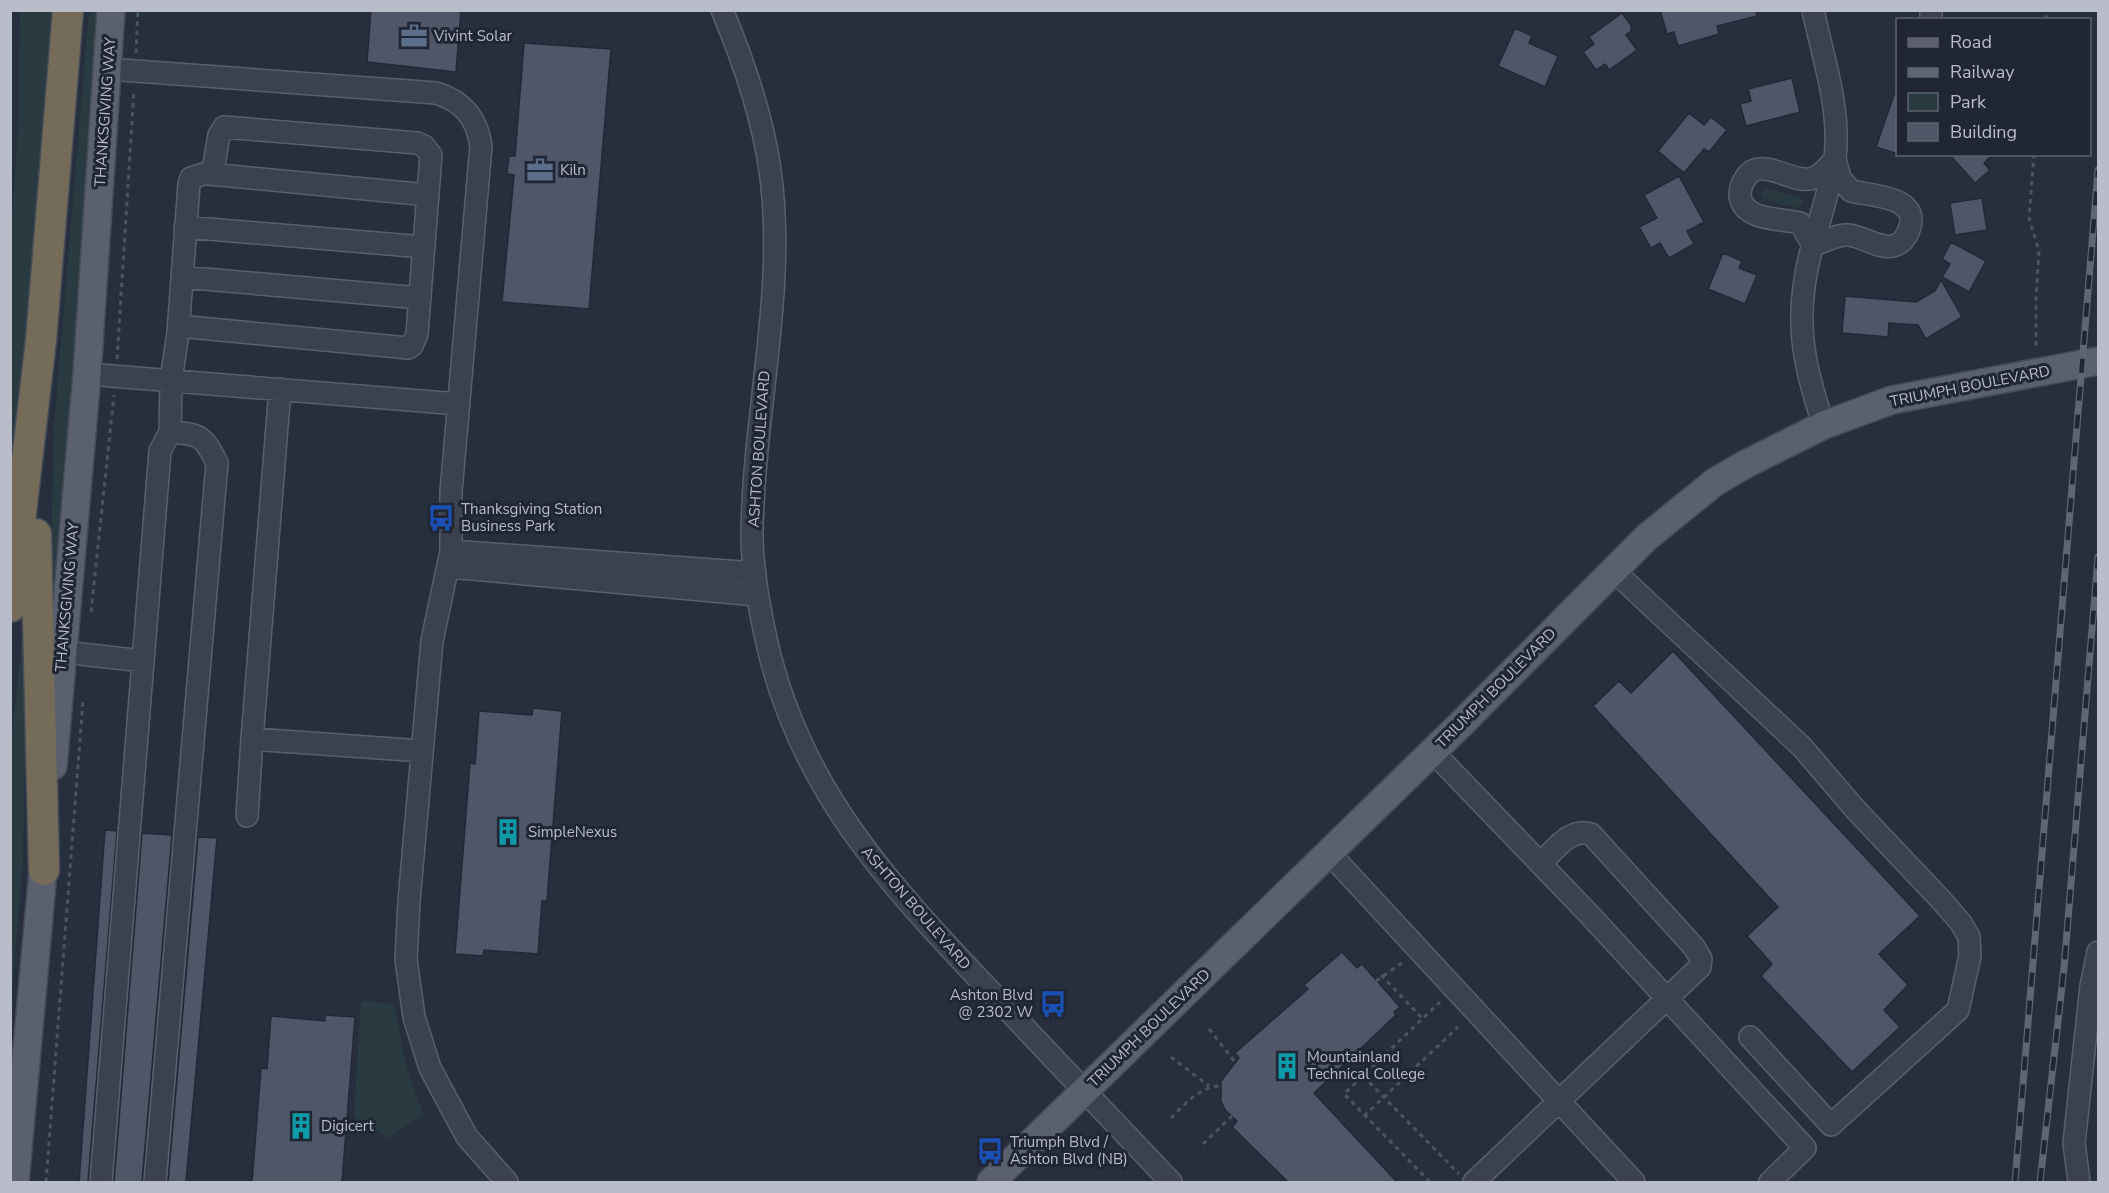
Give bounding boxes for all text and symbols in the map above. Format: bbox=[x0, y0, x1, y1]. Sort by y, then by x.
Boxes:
legend bbox=[1896, 18, 2091, 156]
office icon: Vivint Solar bbox=[399, 21, 429, 51]
place label: Vivint Solar bbox=[433, 26, 513, 46]
text: Road bbox=[1950, 30, 1992, 54]
street label: THANKSGIVING WAY bbox=[90, 35, 120, 188]
text: Railway bbox=[1950, 60, 2015, 84]
text: Park bbox=[1950, 90, 1987, 114]
text: Building bbox=[1950, 120, 2017, 144]
office icon: Kiln bbox=[525, 155, 555, 185]
place label: Kiln bbox=[560, 160, 586, 180]
street label: TRIUMPH BOULEVARD bbox=[1888, 361, 2052, 411]
street label: ASHTON BOULEVARD bbox=[744, 370, 774, 528]
place label: Thanksgiving Station Business Park bbox=[461, 499, 602, 536]
bus stop icon: Thanksgiving Station Business Park bbox=[426, 503, 456, 533]
street label: THANKSGIVING WAY bbox=[51, 520, 84, 673]
street label: TRIUMPH BOULEVARD bbox=[1432, 624, 1560, 752]
building icon: SimpleNexus bbox=[493, 817, 523, 847]
place label: SimpleNexus bbox=[528, 822, 617, 842]
street label: ASHTON BOULEVARD bbox=[857, 842, 975, 974]
street label: TRIUMPH BOULEVARD bbox=[1084, 964, 1214, 1092]
place label: Ashton Blvd @ 2302 W bbox=[950, 985, 1033, 1022]
bus stop icon: Ashton Blvd @ 2302 W bbox=[1038, 989, 1068, 1019]
place label: Mountainland Technical College bbox=[1307, 1047, 1425, 1084]
building icon: Mountainland Technical College bbox=[1272, 1051, 1302, 1081]
building icon: Digicert bbox=[286, 1111, 316, 1141]
place label: Digicert bbox=[321, 1116, 374, 1136]
place label: Triumph Blvd / Ashton Blvd (NB) bbox=[1010, 1132, 1128, 1169]
bus stop icon: Triumph Blvd / Ashton Blvd (NB) bbox=[975, 1136, 1005, 1166]

